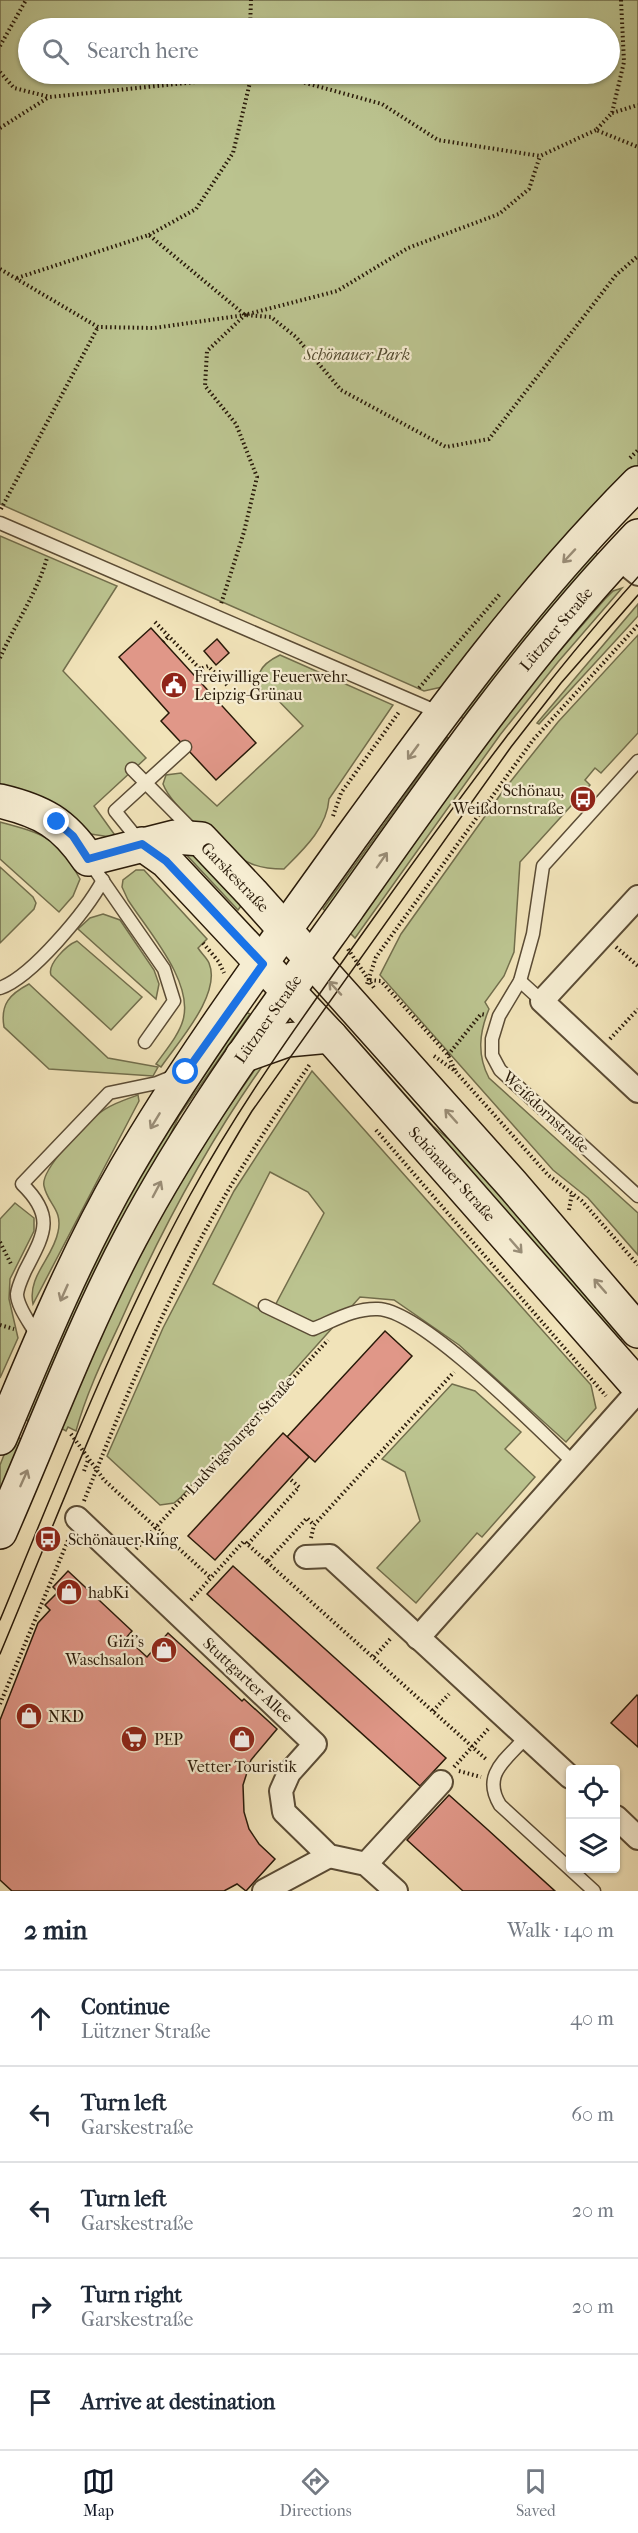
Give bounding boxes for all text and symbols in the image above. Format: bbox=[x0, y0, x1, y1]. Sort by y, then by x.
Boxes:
search box bbox=[18, 18, 620, 84]
icon: search bbox=[39, 35, 72, 68]
text: Search here bbox=[87, 38, 199, 64]
park label: Schönauer Park bbox=[303, 345, 410, 364]
one-way arrow bbox=[562, 548, 576, 563]
street label: Lützner Straße bbox=[515, 583, 597, 675]
place label: Freiwillige Feuerwehr Leipzig-Grünau bbox=[194, 667, 347, 704]
public building icon: Freiwillige Feuerwehr Leipzig-Grünau bbox=[159, 670, 189, 700]
one-way arrow bbox=[407, 744, 419, 760]
place label: Schönau, Weißdornstraße bbox=[452, 781, 564, 818]
bus stop icon: Schönau, Weißdornstraße bbox=[568, 784, 598, 814]
route end bbox=[43, 808, 69, 834]
street label: Garskestraße bbox=[197, 838, 273, 916]
one-way arrow bbox=[375, 852, 388, 868]
street label: Lützner Straße bbox=[230, 971, 306, 1067]
one-way arrow bbox=[328, 981, 342, 996]
route start bbox=[172, 1058, 198, 1084]
street label: Weißdornstraße bbox=[498, 1066, 593, 1157]
one-way arrow bbox=[444, 1109, 458, 1124]
one-way arrow bbox=[148, 1112, 160, 1129]
street label: Schönauer Straße bbox=[405, 1123, 500, 1225]
one-way arrow bbox=[152, 1181, 163, 1199]
one-way arrow bbox=[509, 1238, 523, 1253]
one-way arrow bbox=[593, 1279, 607, 1294]
one-way arrow bbox=[57, 1284, 69, 1302]
street label: Ludwigsburger Straße bbox=[181, 1371, 299, 1499]
one-way arrow bbox=[18, 1470, 30, 1488]
bus stop icon: Schönauer Ring bbox=[33, 1524, 63, 1554]
place label: Schönauer Ring bbox=[68, 1530, 179, 1549]
shop icon: habKi bbox=[54, 1577, 84, 1607]
place label: habKi bbox=[88, 1583, 129, 1602]
place label: Gizi's Waschsalon bbox=[64, 1632, 145, 1669]
street label: Stuttgarter Allee bbox=[199, 1633, 297, 1727]
shop icon: Gizi's Waschsalon bbox=[149, 1635, 179, 1665]
shop icon: NKD bbox=[14, 1701, 44, 1731]
place label: NKD bbox=[48, 1707, 84, 1726]
supermarket icon: PEP bbox=[119, 1724, 149, 1754]
shop icon: Vetter Touristik bbox=[227, 1724, 257, 1754]
place label: PEP bbox=[154, 1730, 183, 1749]
place label: Vetter Touristik bbox=[186, 1757, 297, 1776]
map controls bbox=[566, 1765, 620, 1873]
button: locate bbox=[566, 1765, 620, 1819]
button: layers bbox=[566, 1819, 620, 1873]
text: 2 min bbox=[24, 1915, 87, 1946]
text: Walk · 140 m bbox=[507, 1919, 614, 1942]
text: Continue bbox=[81, 1994, 170, 2020]
icon: ahead bbox=[24, 2002, 57, 2035]
text: 40 m bbox=[570, 2007, 614, 2030]
text: Lützner Straße bbox=[81, 2020, 211, 2043]
text: Turn left bbox=[81, 2090, 167, 2116]
icon: left bbox=[24, 2098, 57, 2131]
text: 60 m bbox=[571, 2103, 614, 2126]
text: Garskestraße bbox=[81, 2116, 193, 2139]
text: Turn left bbox=[81, 2186, 167, 2212]
icon: left bbox=[24, 2194, 57, 2227]
text: 20 m bbox=[572, 2199, 614, 2222]
text: Garskestraße bbox=[81, 2212, 193, 2235]
text: Turn right bbox=[81, 2282, 182, 2308]
icon: right bbox=[24, 2290, 57, 2323]
text: 20 m bbox=[572, 2295, 614, 2318]
text: Garskestraße bbox=[81, 2308, 193, 2331]
icon: arrive bbox=[24, 2386, 57, 2419]
text: Arrive at destination bbox=[81, 2389, 275, 2415]
tab: Map bbox=[82, 2465, 115, 2520]
tab: Directions bbox=[280, 2465, 352, 2520]
tab: Saved bbox=[516, 2465, 556, 2520]

